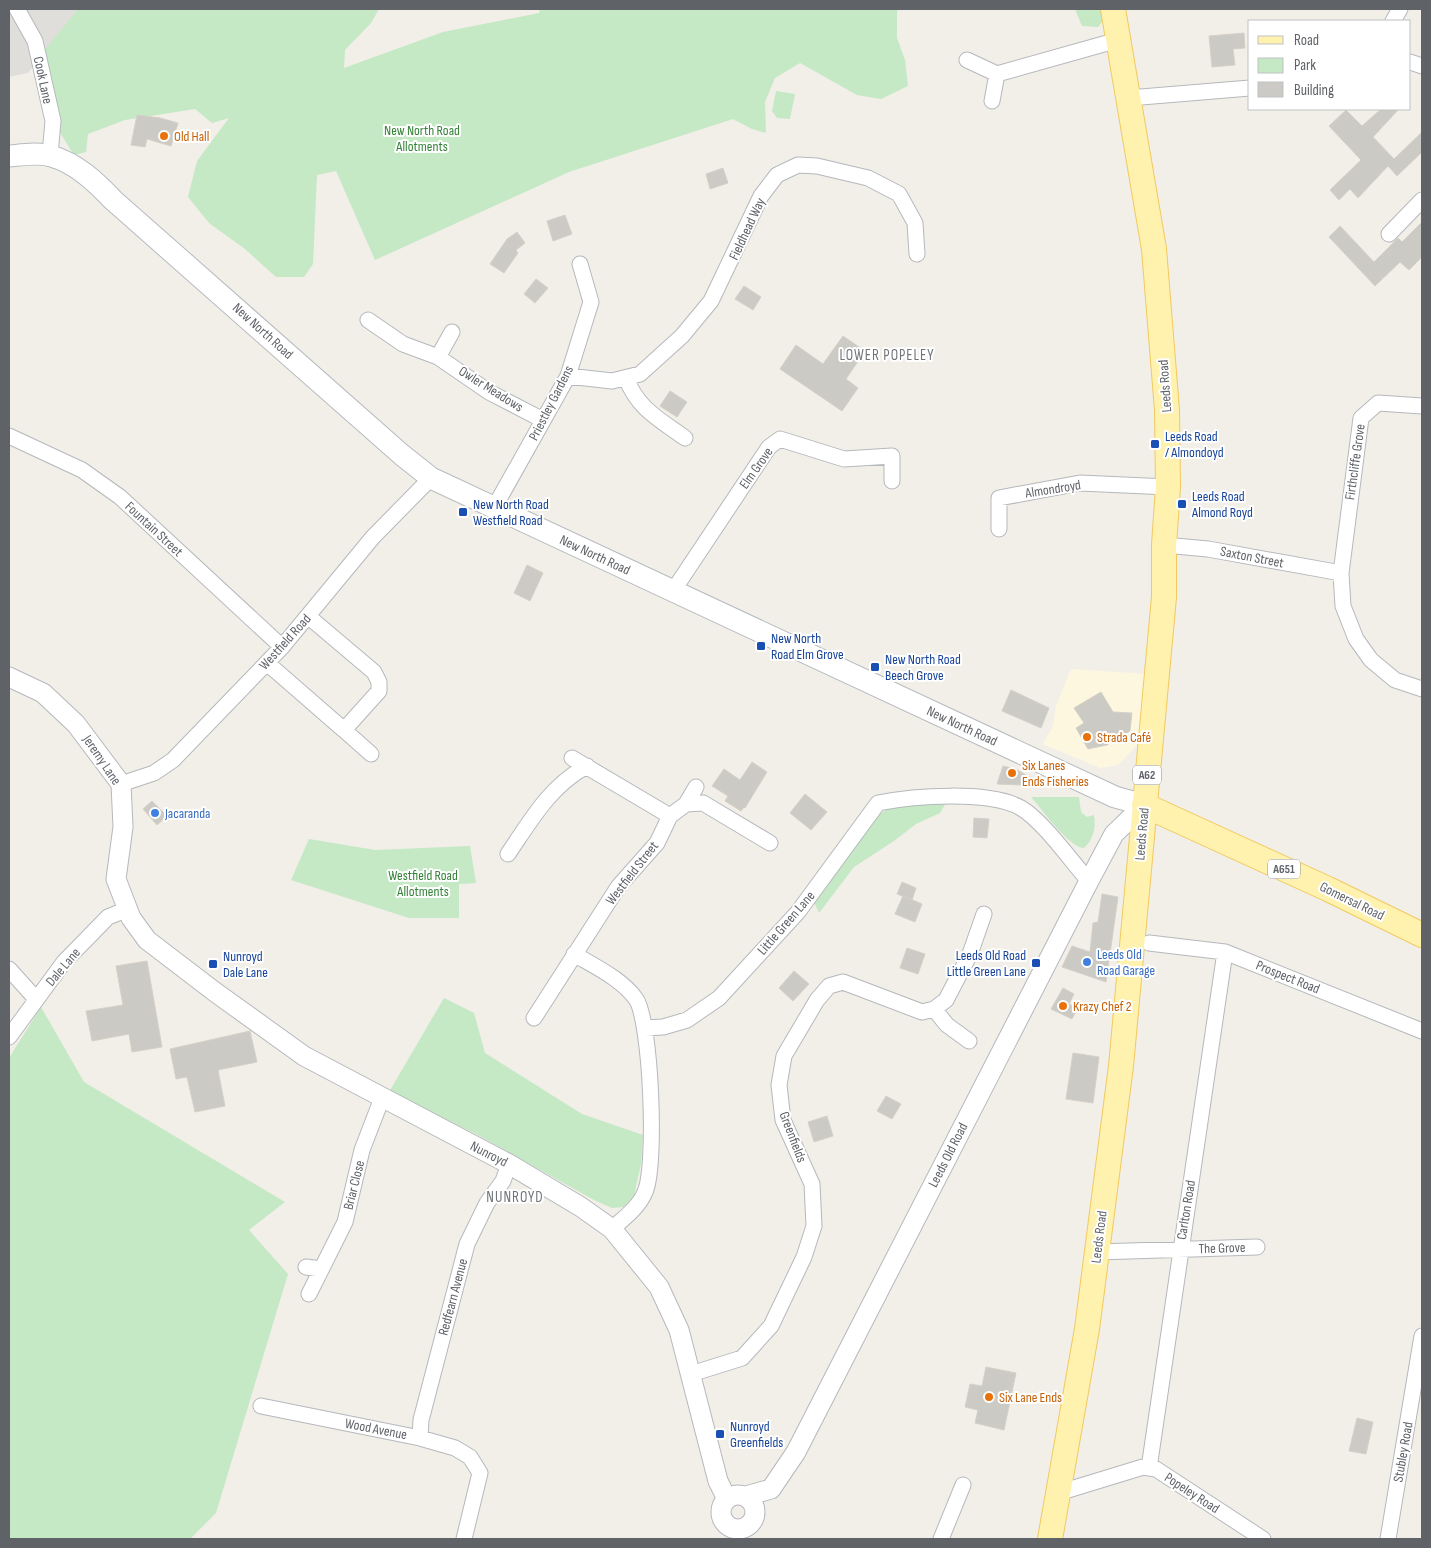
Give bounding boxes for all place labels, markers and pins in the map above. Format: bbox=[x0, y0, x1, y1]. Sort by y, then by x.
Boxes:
place label: Old Hall bbox=[174, 128, 209, 145]
marker: Old Hall bbox=[158, 130, 170, 142]
place label: Leeds Road / Almondoyd bbox=[1165, 428, 1224, 461]
marker: Leeds Road / Almondoyd bbox=[1149, 438, 1161, 450]
place label: Leeds Road Almond Royd bbox=[1191, 488, 1253, 521]
place label: New North Road Westfield Road bbox=[473, 496, 549, 529]
marker: Leeds Road Almond Royd bbox=[1176, 498, 1188, 510]
marker: New North Road Westfield Road bbox=[457, 506, 469, 518]
place label: New North Road Elm Grove bbox=[771, 630, 844, 663]
marker: New North Road Elm Grove bbox=[755, 640, 767, 652]
place label: New North Road Beech Grove bbox=[885, 651, 961, 684]
marker: New North Road Beech Grove bbox=[869, 661, 881, 673]
place label: Strada Café bbox=[1097, 729, 1151, 746]
marker: Strada Café bbox=[1081, 731, 1093, 743]
place label: Six Lanes Ends Fisheries bbox=[1022, 757, 1089, 790]
marker: Six Lanes Ends Fisheries bbox=[1006, 767, 1018, 779]
place label: Jacaranda bbox=[164, 805, 210, 822]
marker: Jacaranda bbox=[149, 807, 161, 819]
place label: Leeds Old Road Garage bbox=[1097, 946, 1155, 979]
place label: Leeds Old Road Little Green Lane bbox=[947, 947, 1026, 980]
place label: Nunroyd Dale Lane bbox=[223, 948, 268, 981]
marker: Leeds Old Road Garage bbox=[1081, 956, 1093, 968]
marker: Leeds Old Road Little Green Lane bbox=[1030, 957, 1042, 969]
marker: Nunroyd Dale Lane bbox=[207, 958, 219, 970]
place label: Krazy Chef 2 bbox=[1073, 998, 1132, 1015]
marker: Krazy Chef 2 bbox=[1057, 1000, 1069, 1012]
place label: Six Lane Ends bbox=[999, 1389, 1062, 1406]
marker: Six Lane Ends bbox=[983, 1391, 995, 1403]
place label: Nunroyd Greenfields bbox=[730, 1418, 783, 1451]
marker: Nunroyd Greenfields bbox=[714, 1428, 726, 1440]

